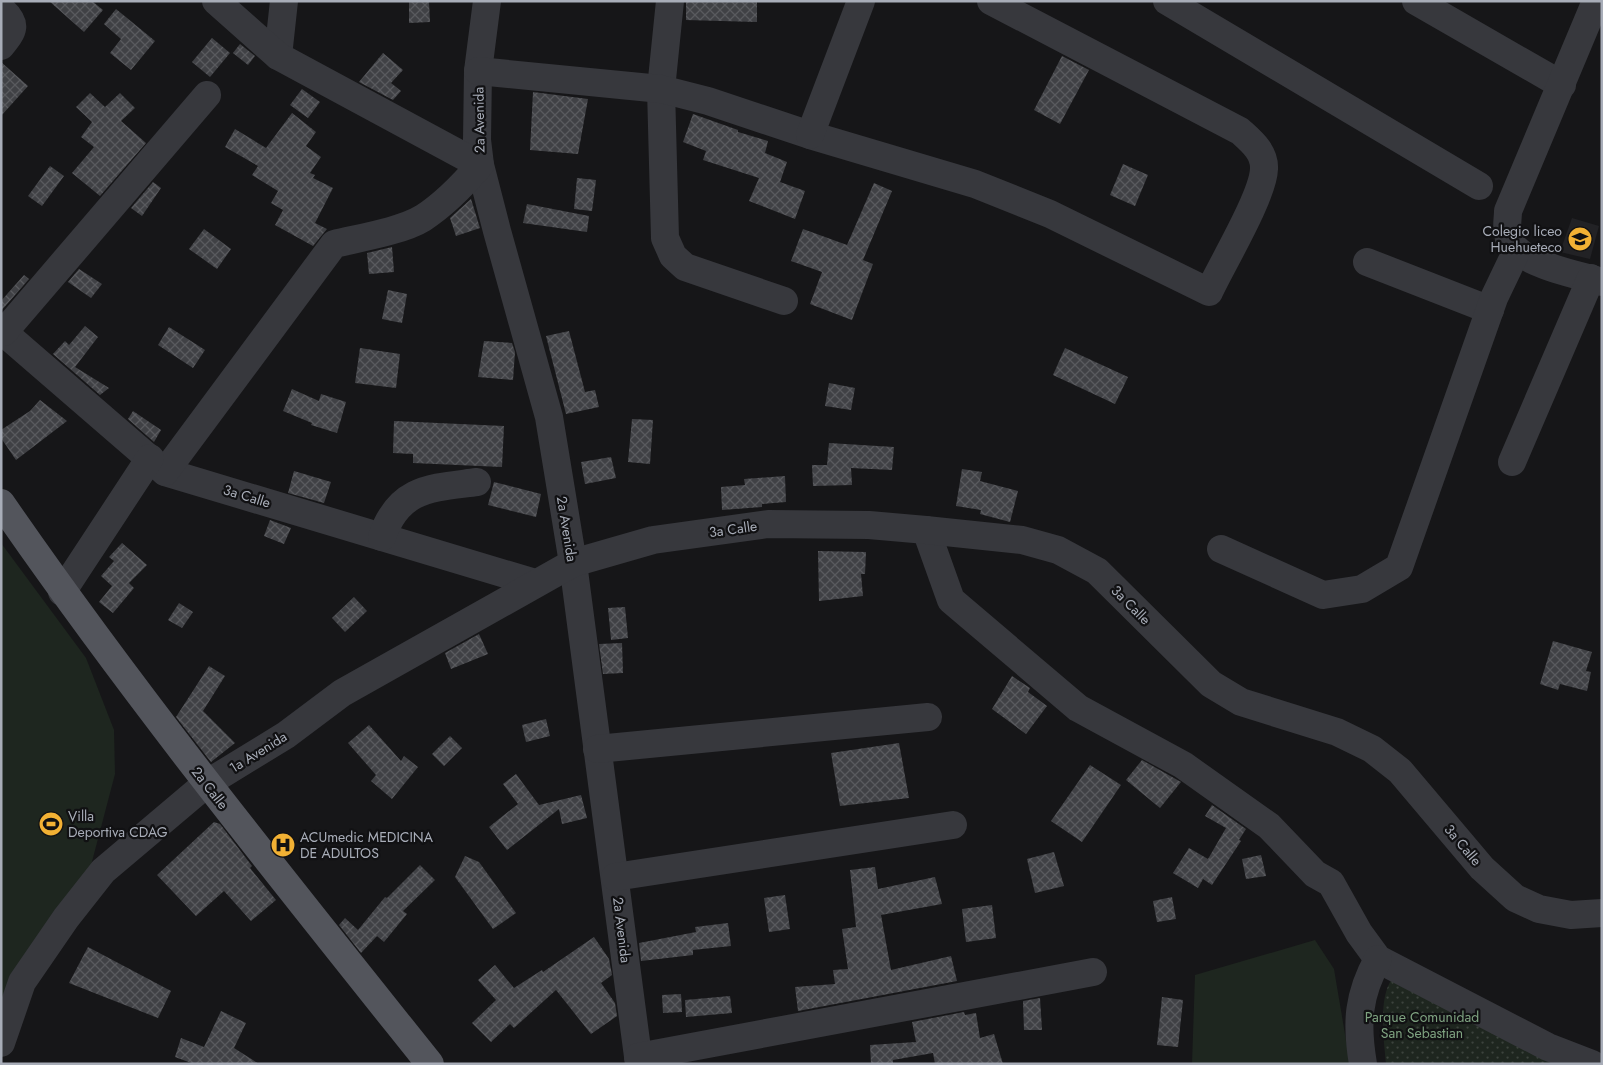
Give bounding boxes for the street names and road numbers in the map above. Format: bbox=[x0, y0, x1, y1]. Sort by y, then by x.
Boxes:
street label: 2a Avenida bbox=[468, 87, 490, 153]
street label: 3a Calle bbox=[221, 479, 273, 513]
street label: 2a Avenida bbox=[552, 495, 582, 563]
street label: 3a Calle bbox=[708, 516, 758, 542]
street label: 3a Calle bbox=[1107, 581, 1155, 629]
street label: 1a Avenida bbox=[225, 726, 291, 778]
street label: 2a Calle bbox=[187, 763, 233, 813]
street label: 3a Calle bbox=[1440, 820, 1486, 870]
street label: 2a Avenida bbox=[608, 896, 636, 964]

